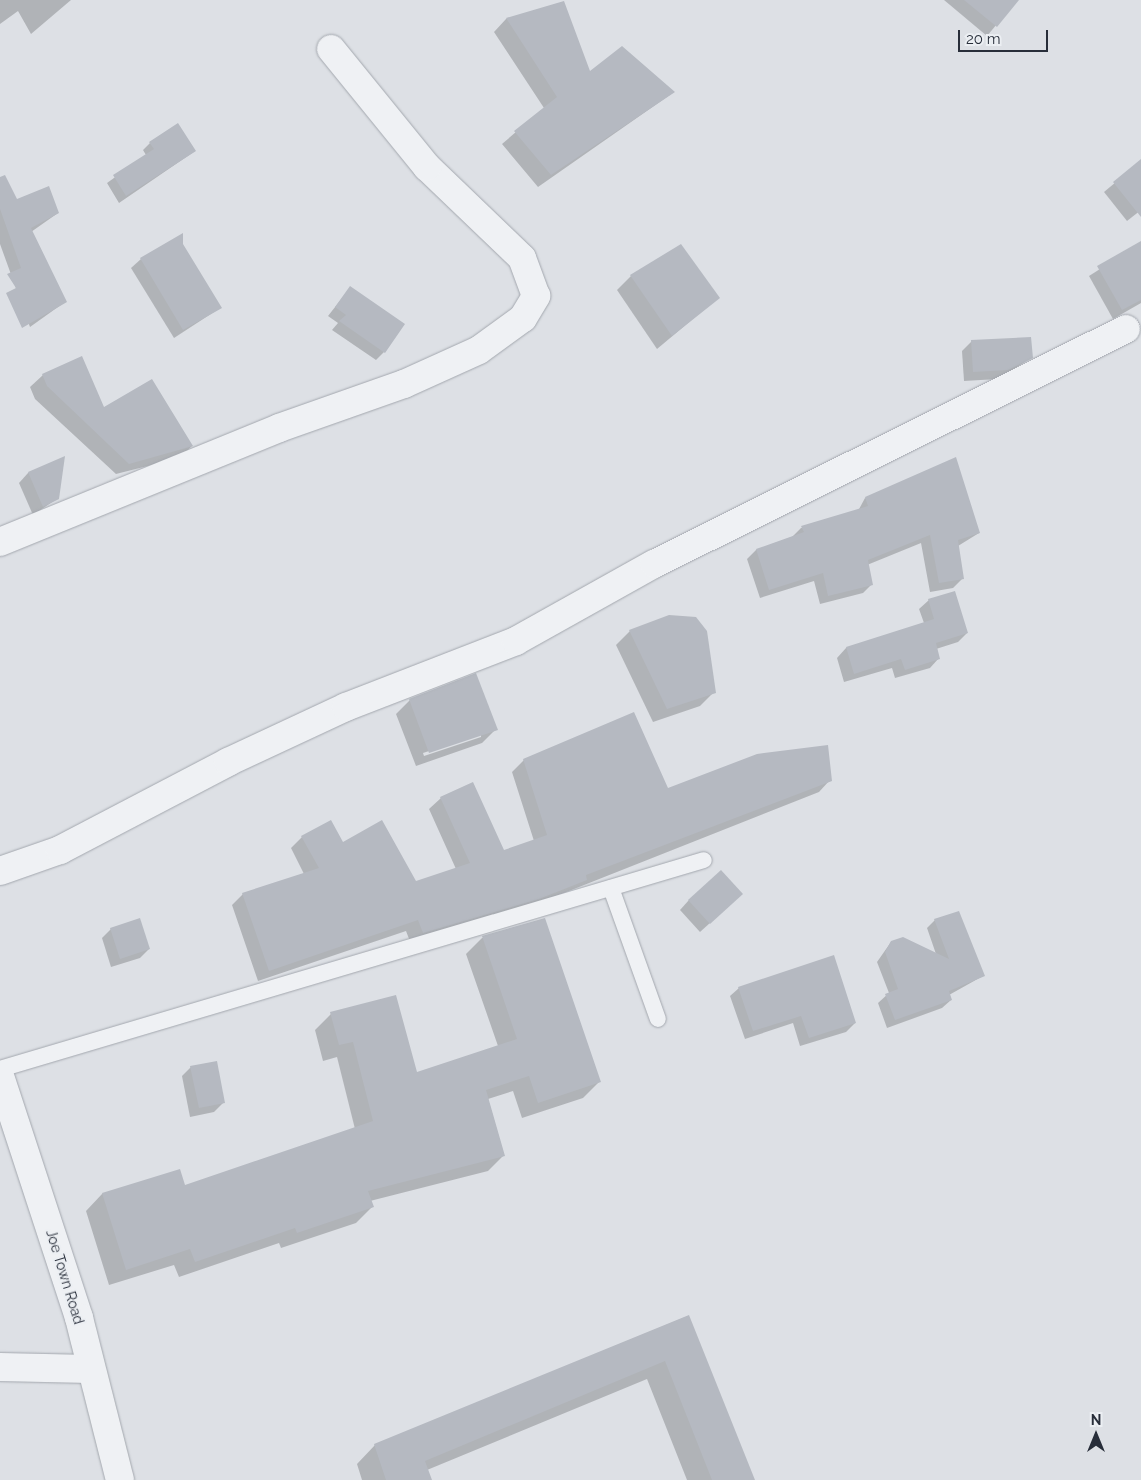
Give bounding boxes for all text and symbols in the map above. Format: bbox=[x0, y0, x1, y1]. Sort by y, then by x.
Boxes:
scale bar bbox=[961, 20, 1051, 52]
text: 20 m bbox=[966, 30, 1001, 48]
street label: Joe Town Road bbox=[43, 1227, 87, 1327]
north arrow bbox=[1071, 1410, 1121, 1460]
text: N bbox=[1091, 1412, 1101, 1428]

